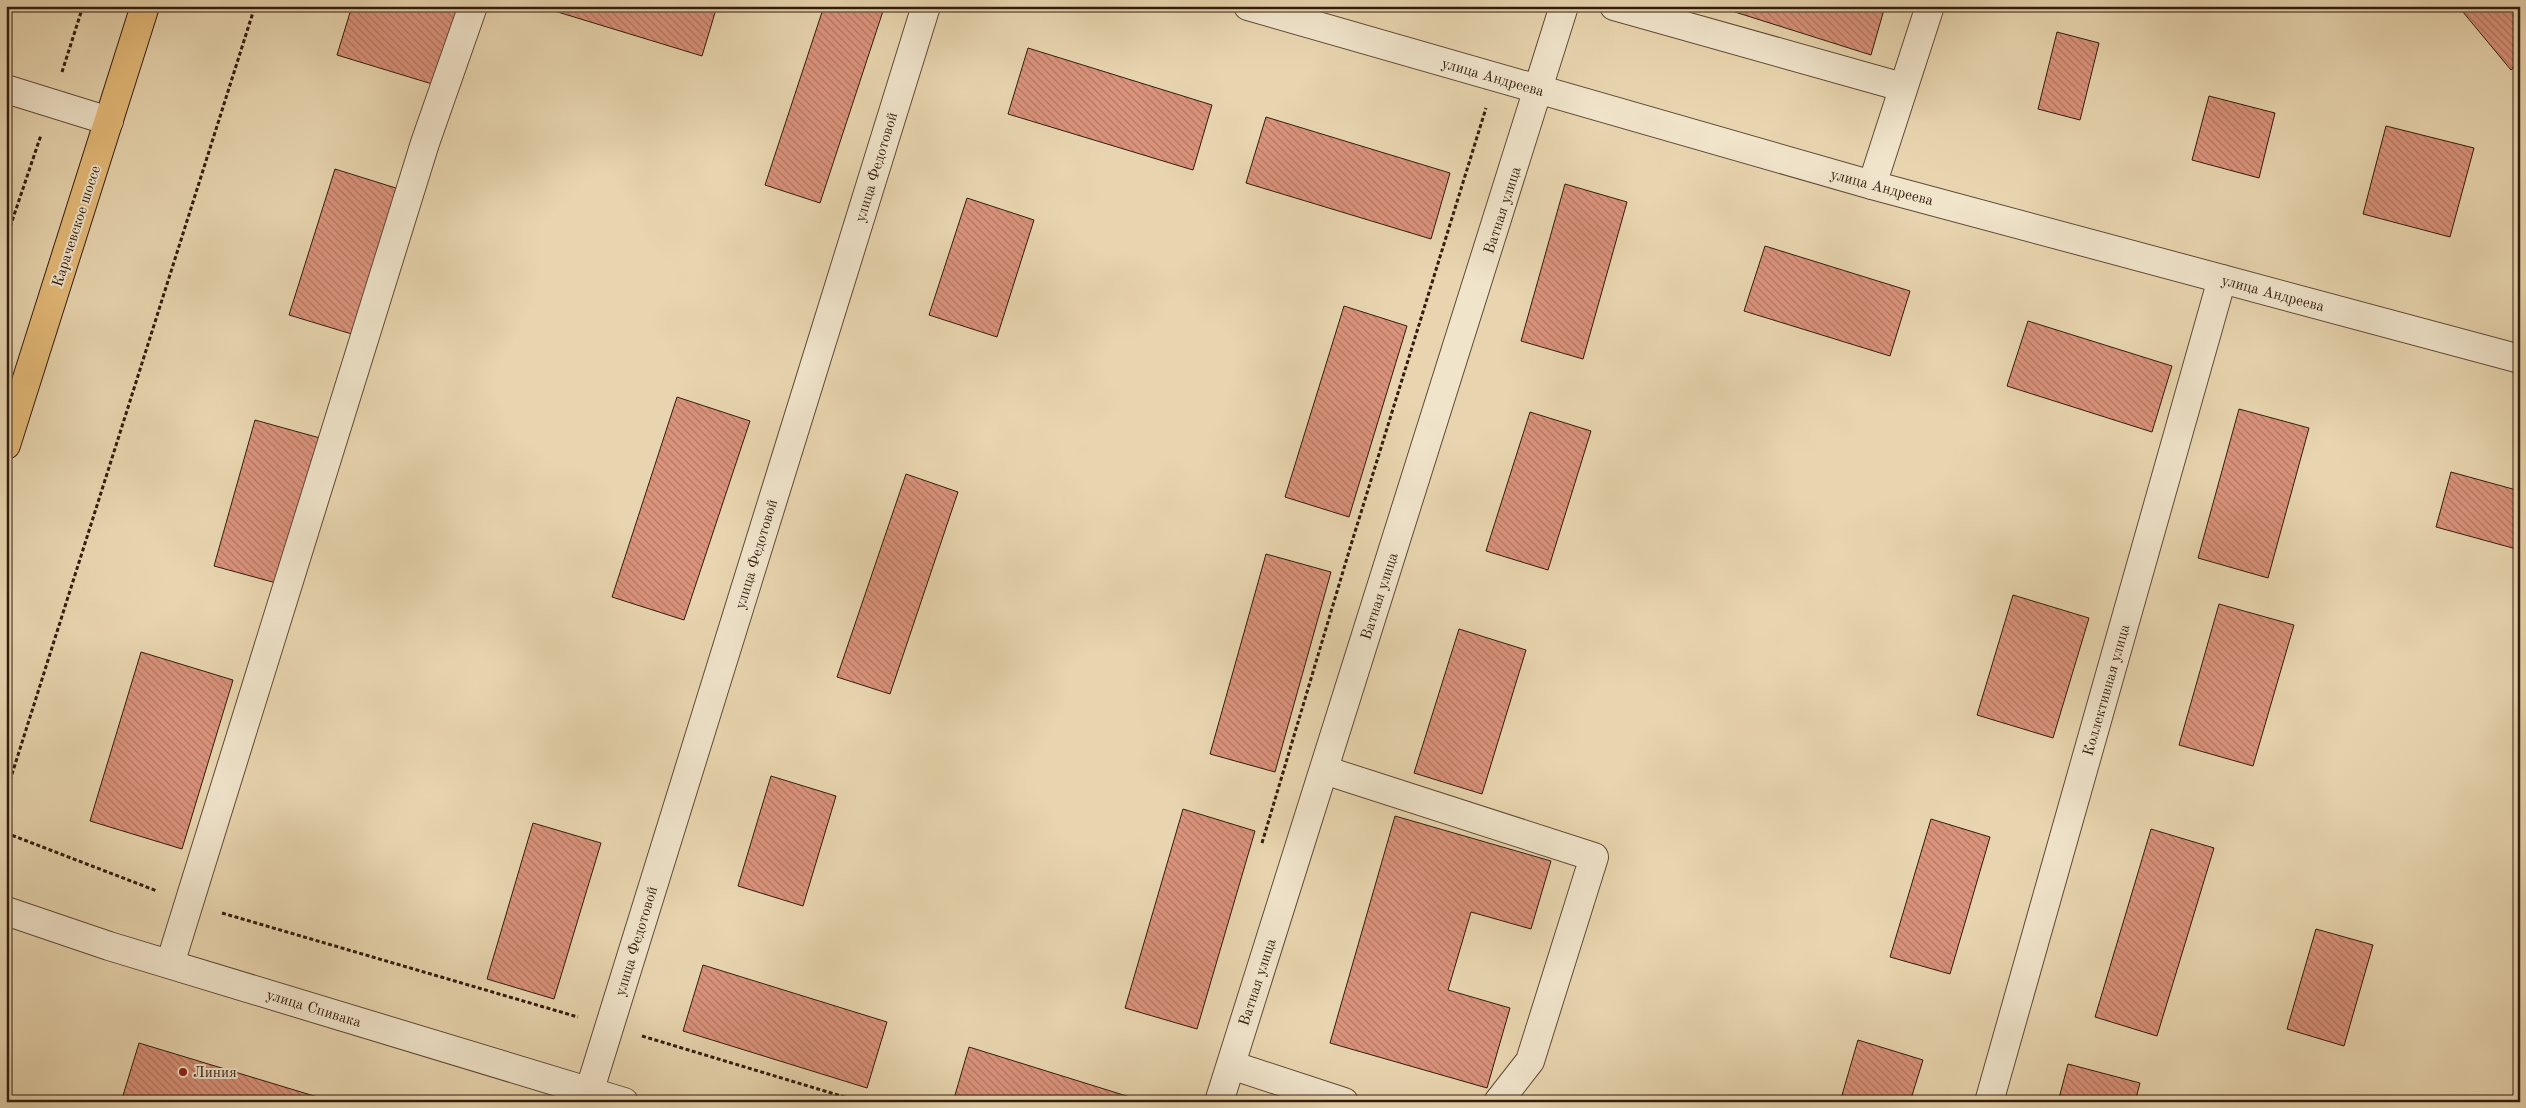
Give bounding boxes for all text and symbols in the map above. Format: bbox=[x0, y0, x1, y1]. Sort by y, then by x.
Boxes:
street label: улица Андреева bbox=[1440, 57, 1546, 100]
street label: улица Федотовой bbox=[854, 111, 901, 224]
street label: Карачевское шоссе bbox=[51, 164, 104, 289]
street label: Ватная улица bbox=[1482, 164, 1525, 256]
street label: улица Андреева bbox=[1829, 168, 1935, 210]
street label: улица Андреева bbox=[2220, 274, 2326, 316]
street label: улица Федотовой bbox=[734, 498, 781, 611]
street label: Ватная улица bbox=[1359, 550, 1402, 642]
street label: Коллективная улица bbox=[2081, 622, 2134, 758]
street label: улица Федотовой bbox=[614, 885, 661, 998]
street label: Ватная улица bbox=[1237, 936, 1280, 1028]
street label: улица Спивака bbox=[264, 988, 363, 1031]
marker: Линия bbox=[177, 1066, 189, 1078]
place label: Линия bbox=[193, 1066, 237, 1081]

